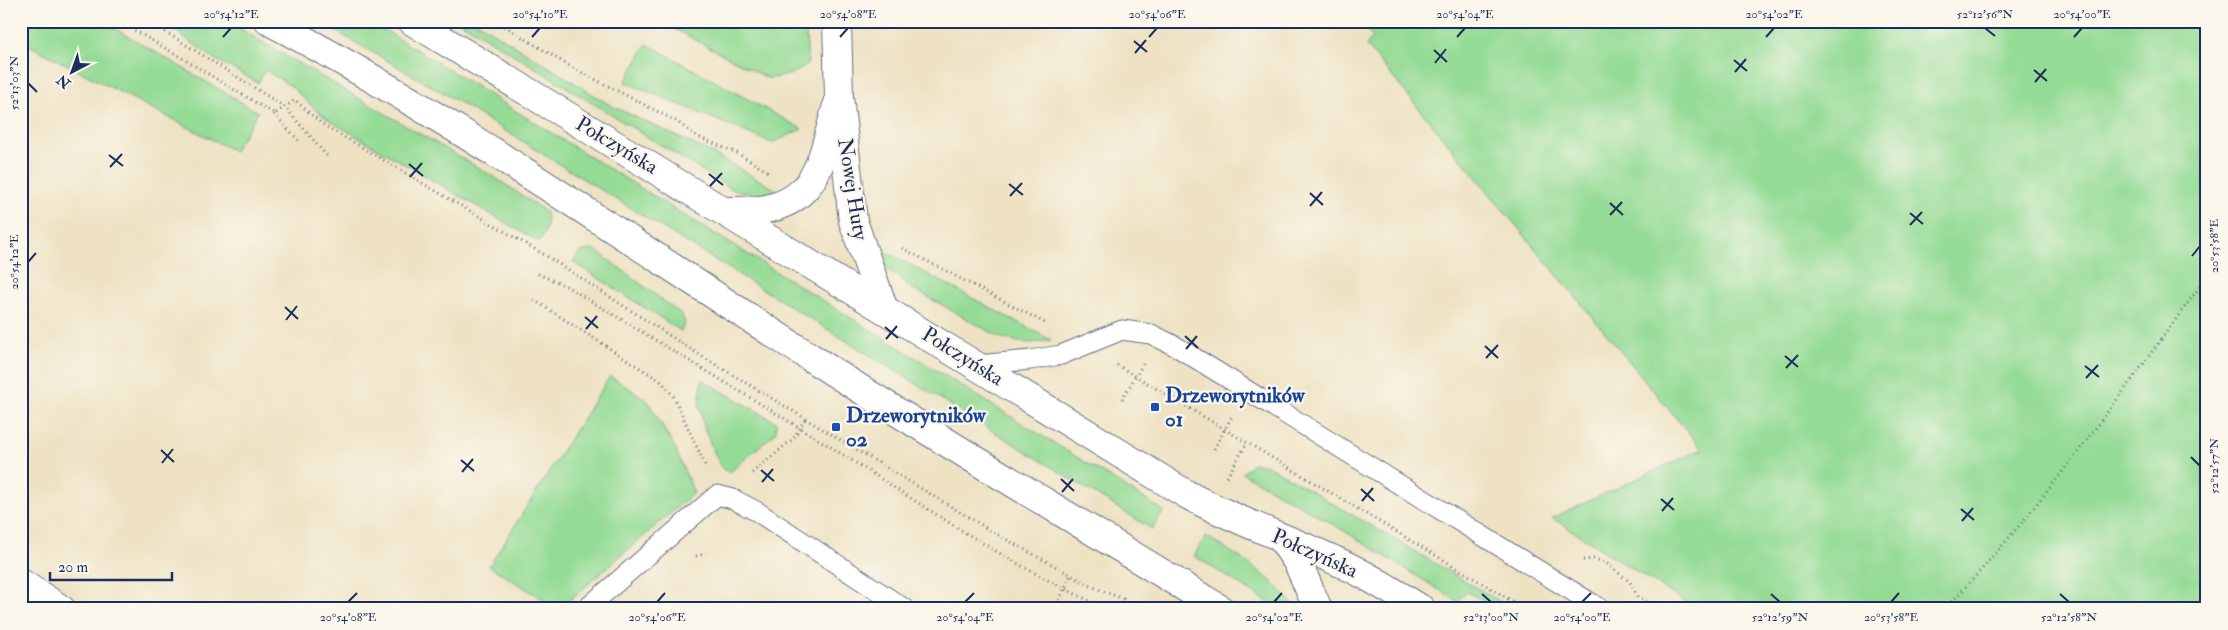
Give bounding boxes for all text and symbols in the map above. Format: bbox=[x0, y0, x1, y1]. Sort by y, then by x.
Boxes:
text: 20°54'12"E bbox=[203, 7, 259, 22]
text: 20°54'10"E bbox=[512, 7, 568, 22]
text: 20°54'08"E bbox=[820, 7, 877, 22]
text: 20°54'06"E bbox=[1128, 7, 1186, 22]
text: 20°54'04"E bbox=[1436, 7, 1494, 22]
text: 20°54'02"E bbox=[1745, 7, 1803, 22]
text: 52°12'56"N bbox=[1957, 7, 2013, 22]
text: 20°54'00"E bbox=[2053, 7, 2111, 22]
north arrow bbox=[48, 48, 98, 98]
text: 52°13'03"N bbox=[7, 56, 22, 110]
text: N bbox=[53, 71, 75, 93]
street label: Połczyńska bbox=[571, 110, 663, 181]
street label: Nowej Huty bbox=[831, 136, 874, 243]
text: 20°53'58"E bbox=[2207, 219, 2222, 273]
text: 20°54'12"E bbox=[7, 234, 22, 290]
street label: Połczyńska bbox=[917, 321, 1009, 392]
place label: Drzeworytników 01 bbox=[1165, 382, 1306, 433]
marker: Drzeworytników 01 bbox=[1149, 401, 1161, 413]
place label: Drzeworytników 02 bbox=[846, 402, 987, 453]
marker: Drzeworytników 02 bbox=[830, 421, 842, 433]
text: 52°12'57"N bbox=[2207, 438, 2222, 494]
street label: Połczyńska bbox=[1268, 523, 1362, 585]
scale bar bbox=[50, 550, 172, 582]
text: 20 m bbox=[58, 558, 88, 577]
text: 20°54'08"E bbox=[320, 610, 377, 625]
text: 20°54'06"E bbox=[628, 610, 686, 625]
text: 20°54'04"E bbox=[936, 610, 994, 625]
text: 20°54'02"E bbox=[1245, 610, 1303, 625]
text: 52°13'00"N bbox=[1463, 610, 1519, 625]
text: 20°54'00"E bbox=[1553, 610, 1611, 625]
text: 52°12'59"N bbox=[1752, 610, 1808, 625]
text: 20°53'58"E bbox=[1864, 610, 1918, 625]
text: 52°12'58"N bbox=[2041, 610, 2097, 625]

